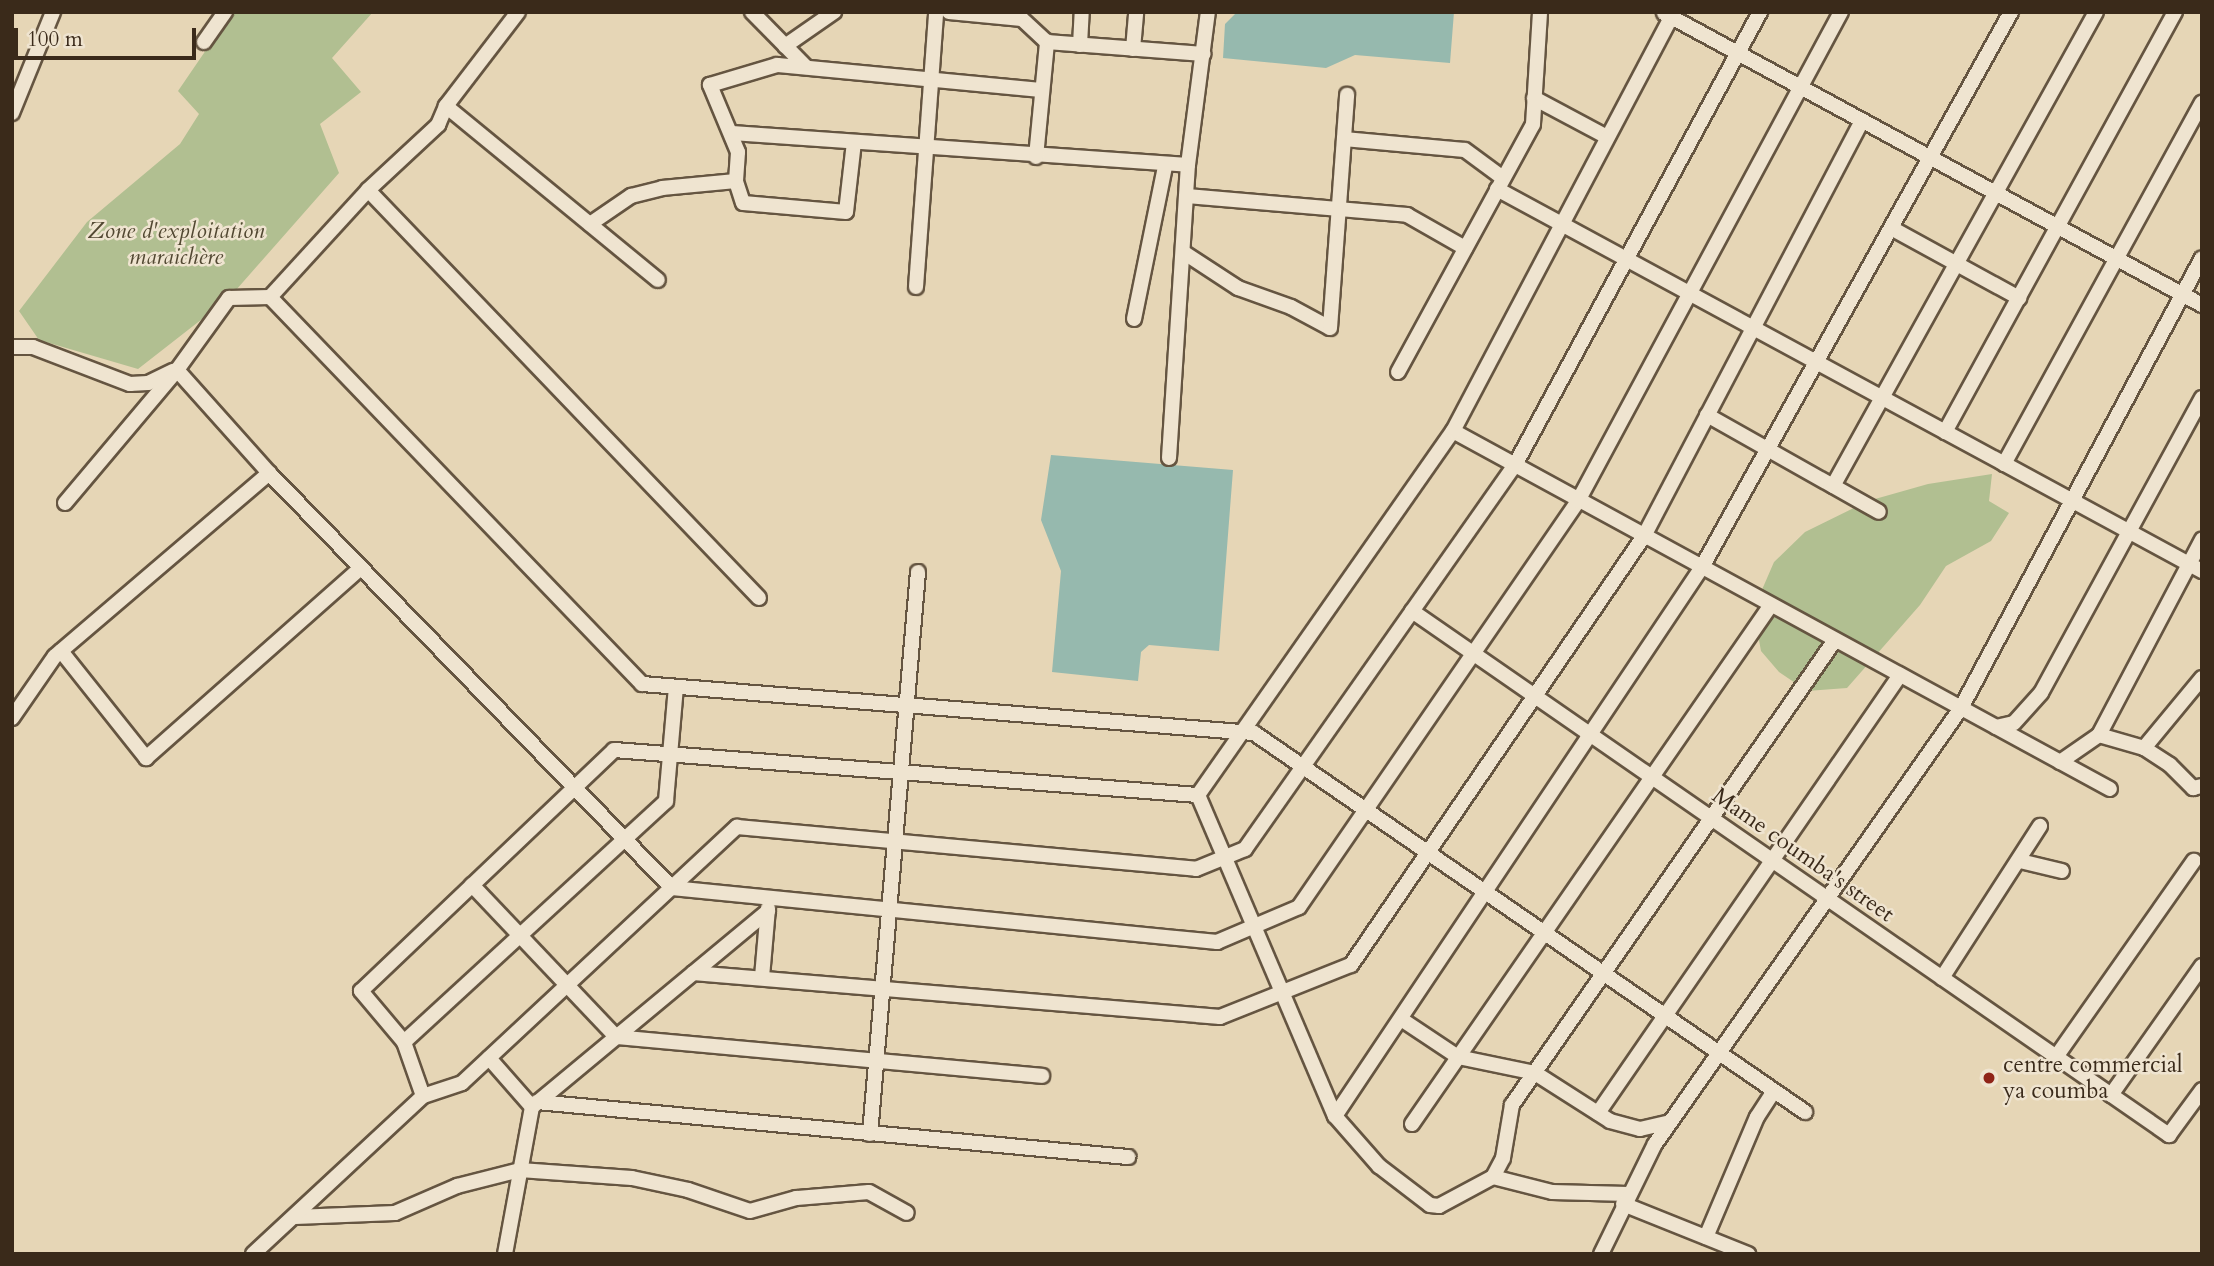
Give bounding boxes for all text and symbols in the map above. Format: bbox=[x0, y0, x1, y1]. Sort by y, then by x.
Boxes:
scale bar bbox=[18, 14, 200, 58]
text: 100 m bbox=[27, 25, 83, 54]
park label: Zone d'exploitation maraichère bbox=[88, 217, 264, 271]
street label: Mame coumba's street bbox=[1707, 782, 1899, 928]
place label: centre commercial ya coumba bbox=[2003, 1051, 2183, 1105]
marker: centre commercial ya coumba bbox=[1981, 1070, 1997, 1086]

